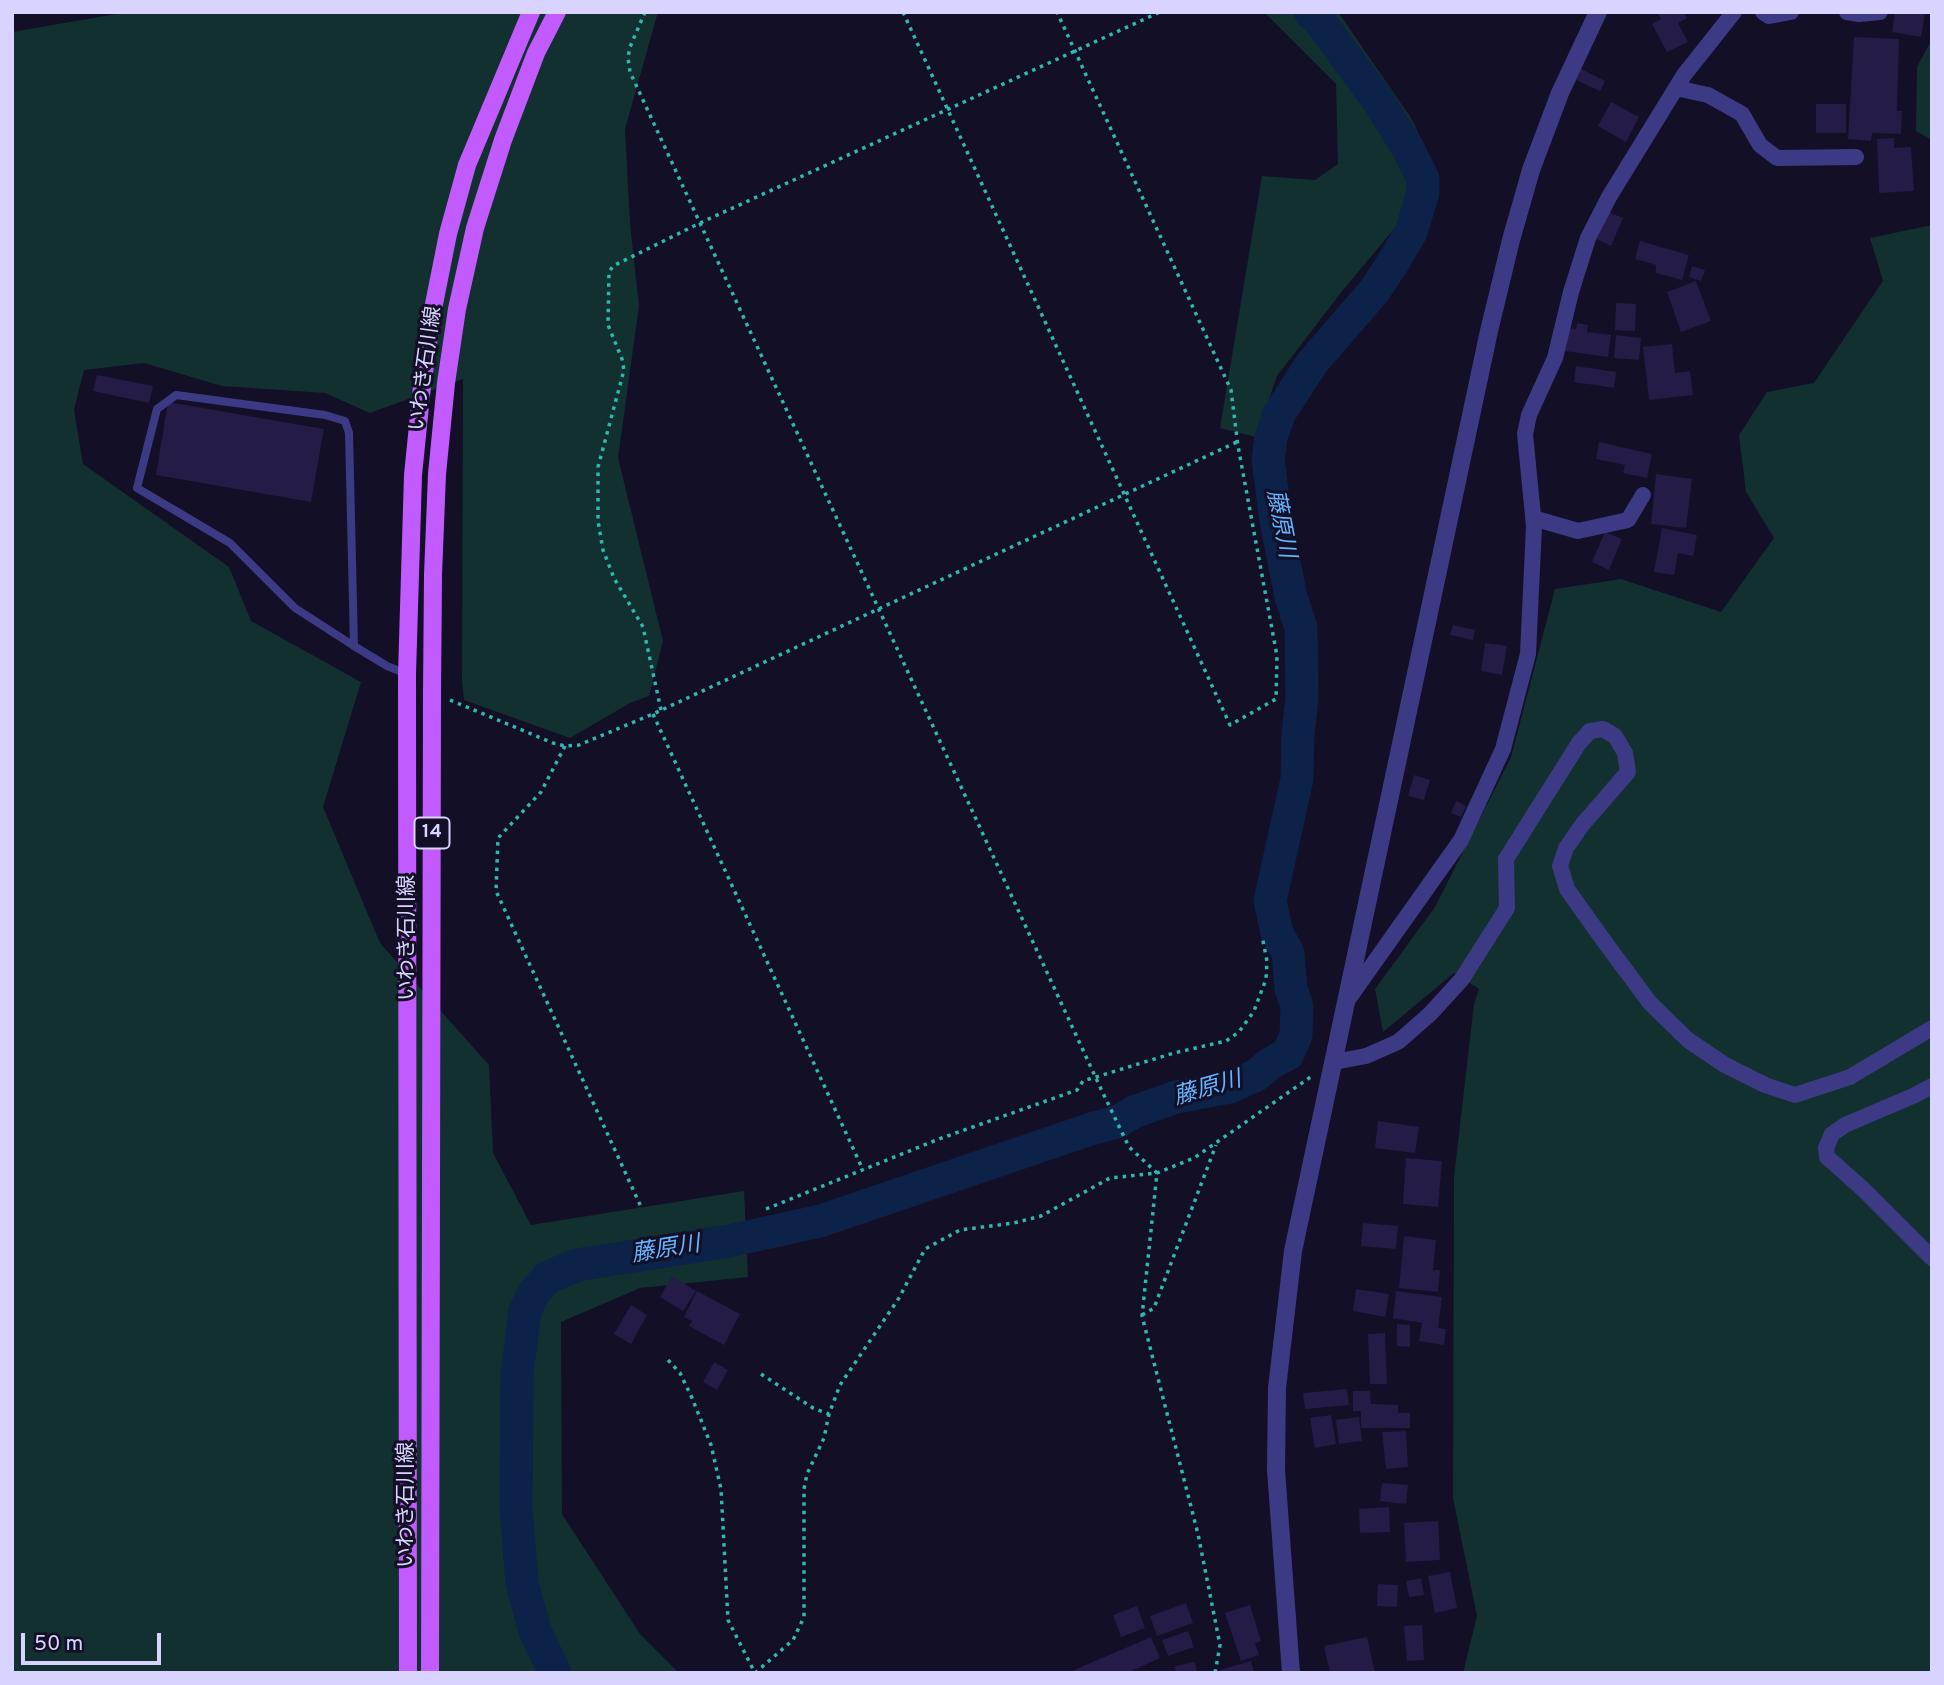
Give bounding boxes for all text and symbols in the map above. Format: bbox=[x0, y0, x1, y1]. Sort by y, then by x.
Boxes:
street label: いわき石川線 bbox=[406, 305, 448, 433]
water label: 藤原川 bbox=[1259, 488, 1299, 560]
road number: 14 bbox=[414, 818, 450, 848]
street label: いわき石川線 bbox=[396, 875, 422, 1001]
water label: 藤原川 bbox=[1171, 1067, 1245, 1113]
water label: 藤原川 bbox=[630, 1232, 702, 1270]
street label: いわき石川線 bbox=[395, 1442, 421, 1568]
scale bar bbox=[24, 1618, 164, 1662]
text: 50 m bbox=[34, 1631, 83, 1658]

